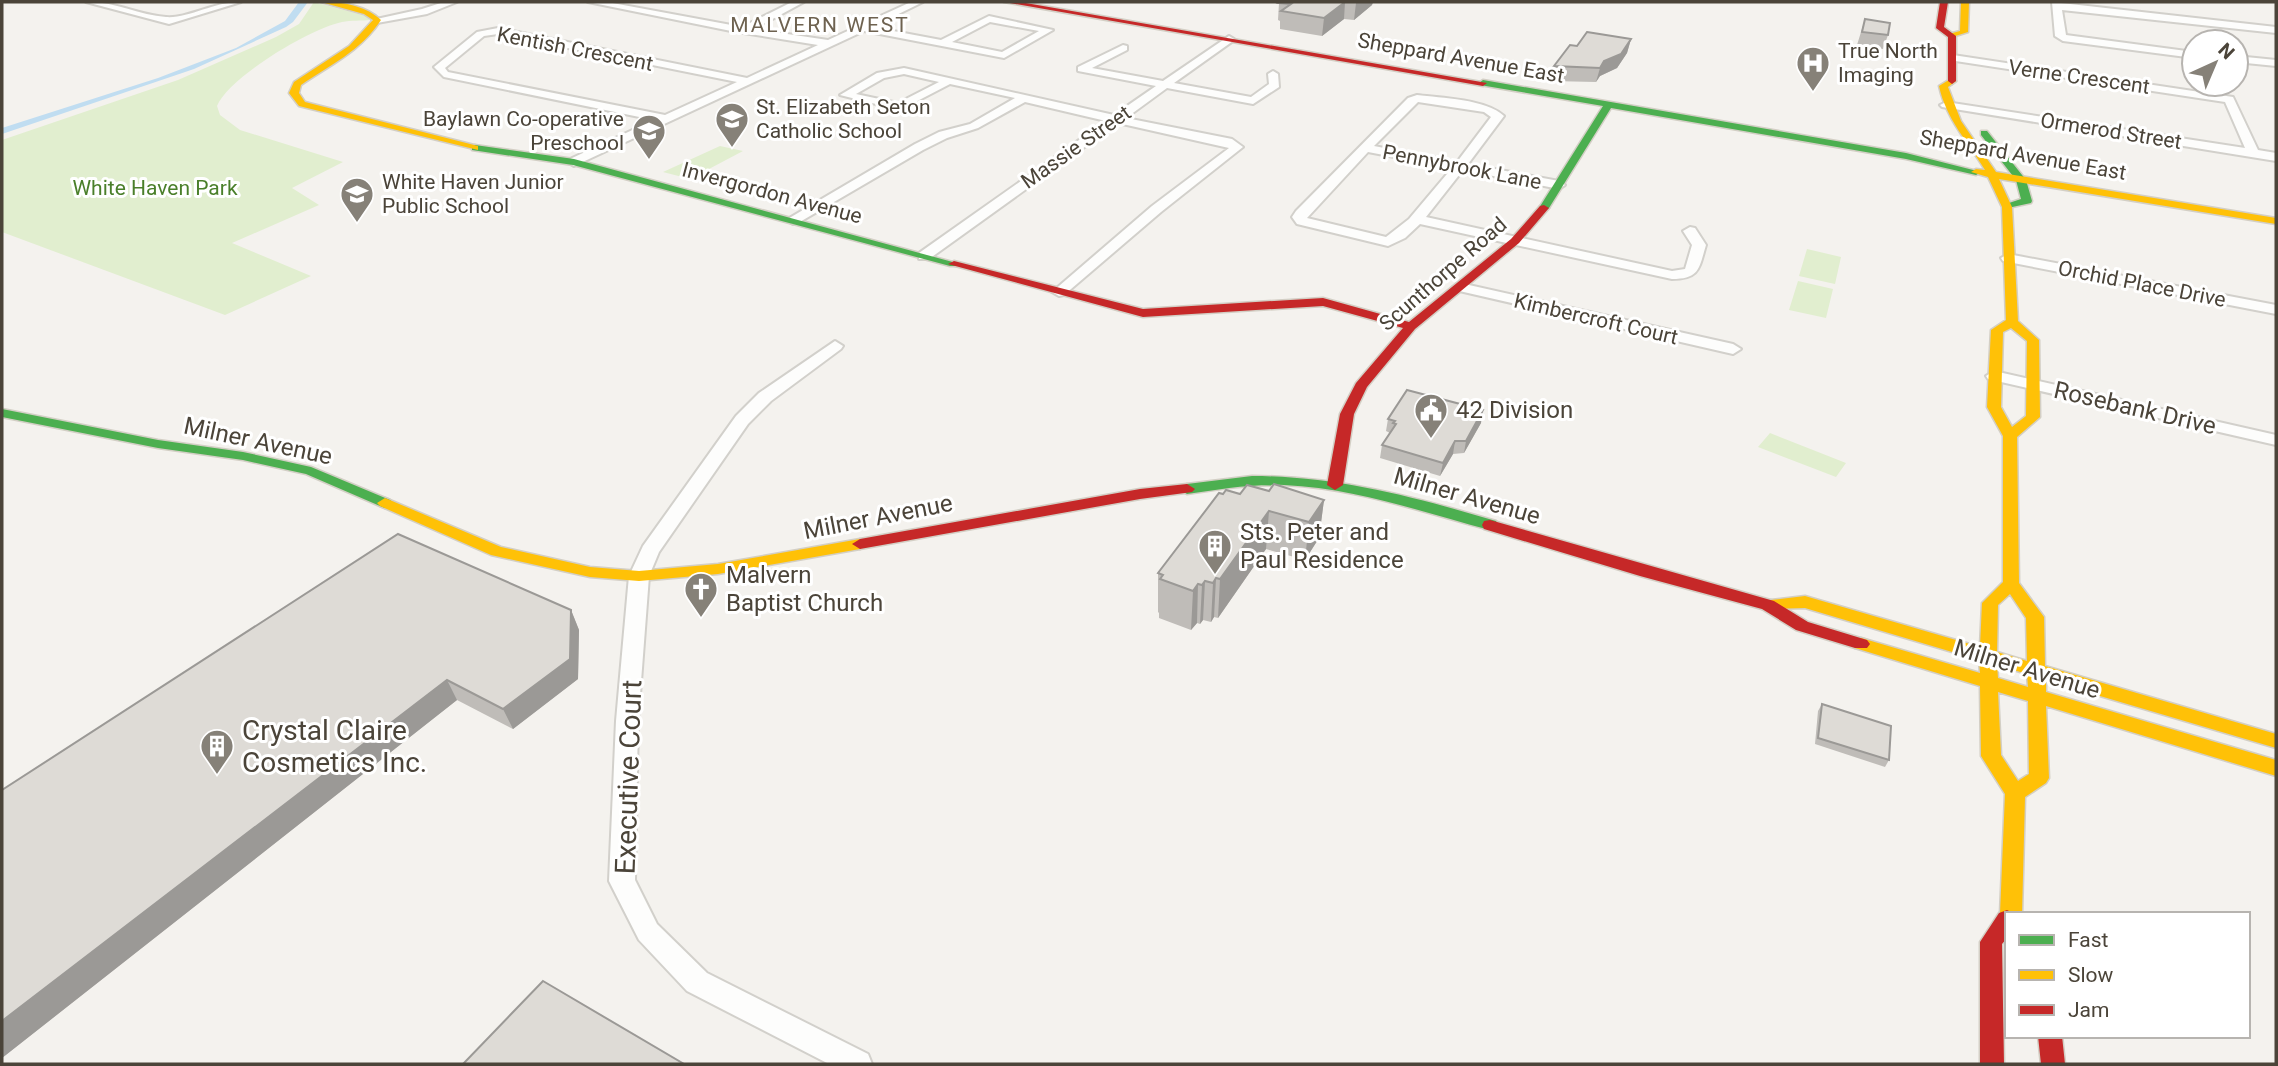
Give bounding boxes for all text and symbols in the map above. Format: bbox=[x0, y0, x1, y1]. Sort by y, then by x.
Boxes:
district label: MALVERN WEST bbox=[730, 13, 910, 37]
street label: Kentish Crescent bbox=[495, 22, 655, 76]
street label: Sheppard Avenue East bbox=[1356, 28, 1566, 88]
north arrow bbox=[2180, 28, 2250, 98]
text: N bbox=[2214, 38, 2239, 64]
place label: True North Imaging bbox=[1838, 39, 1938, 87]
hospital icon: True North Imaging bbox=[1794, 44, 1832, 93]
street label: Verne Crescent bbox=[2007, 55, 2151, 99]
place label: St. Elizabeth Seton Catholic School bbox=[756, 95, 931, 143]
school or university icon: St. Elizabeth Seton Catholic School bbox=[713, 100, 751, 149]
street label: Massie Street bbox=[1017, 100, 1136, 194]
place label: Baylawn Co-operative Preschool bbox=[423, 107, 624, 155]
street label: Ormerod Street bbox=[2039, 108, 2183, 154]
school or university icon: Baylawn Co-operative Preschool bbox=[630, 112, 668, 161]
street label: Sheppard Avenue East bbox=[1918, 125, 2128, 185]
street label: Pennybrook Lane bbox=[1381, 140, 1543, 194]
street label: Invergordon Avenue bbox=[679, 157, 865, 229]
place label: White Haven Junior Public School bbox=[382, 170, 564, 218]
school or university icon: White Haven Junior Public School bbox=[338, 175, 376, 224]
park label: White Haven Park bbox=[72, 176, 238, 200]
street label: Scunthorpe Road bbox=[1375, 212, 1511, 336]
street label: Orchid Place Drive bbox=[2056, 256, 2228, 312]
street label: Kimbercroft Court bbox=[1512, 288, 1680, 350]
street label: Rosebank Drive bbox=[2051, 376, 2219, 440]
public building icon: 42 Division bbox=[1412, 391, 1450, 440]
place label: 42 Division bbox=[1456, 396, 1573, 424]
street label: Milner Avenue bbox=[181, 412, 335, 470]
street label: Milner Avenue bbox=[1390, 462, 1544, 530]
street label: Milner Avenue bbox=[801, 489, 955, 545]
place label: Sts. Peter and Paul Residence bbox=[1240, 518, 1404, 574]
building icon: Sts. Peter and Paul Residence bbox=[1196, 527, 1234, 576]
place label: Malvern Baptist Church bbox=[726, 561, 883, 617]
church icon: Malvern Baptist Church bbox=[682, 570, 720, 619]
street label: Milner Avenue bbox=[1951, 634, 2103, 704]
street label: Executive Court bbox=[609, 679, 648, 875]
place label: Crystal Claire Cosmetics Inc. bbox=[242, 714, 427, 779]
building icon: Crystal Claire Cosmetics Inc. bbox=[198, 727, 236, 776]
legend bbox=[2005, 912, 2250, 1038]
text: Fast bbox=[2068, 928, 2109, 952]
text: Slow bbox=[2068, 963, 2114, 987]
text: Jam bbox=[2068, 998, 2109, 1022]

